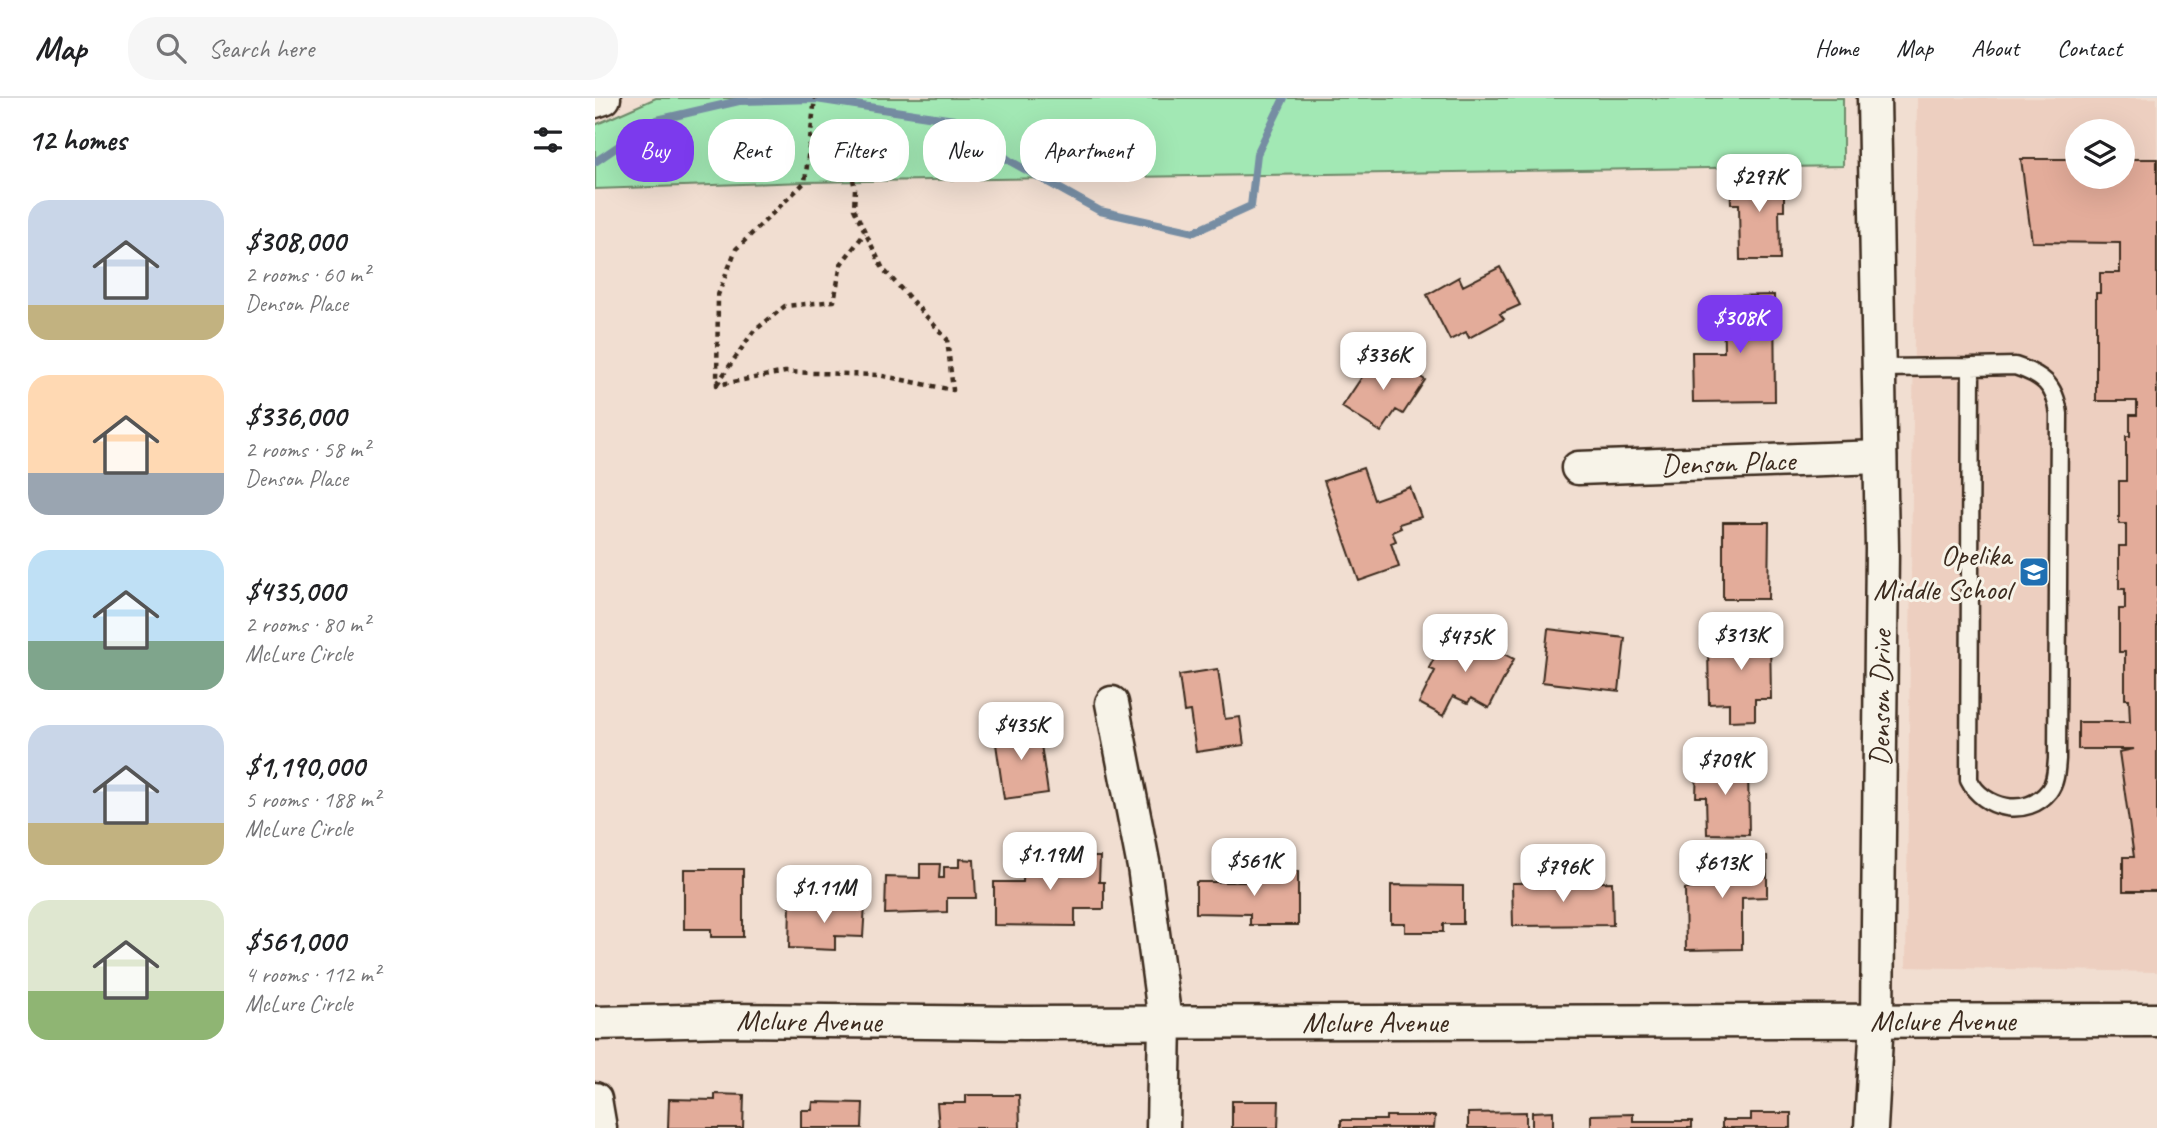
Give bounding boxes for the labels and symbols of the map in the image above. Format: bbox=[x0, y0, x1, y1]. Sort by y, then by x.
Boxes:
pin: $297K bbox=[1710, 155, 1808, 214]
pin: $308K bbox=[1691, 296, 1789, 355]
pin: $336K bbox=[1334, 332, 1432, 392]
street label: Denson Place bbox=[1660, 441, 1798, 484]
place label: Opelika Middle School bbox=[1873, 536, 2016, 608]
school or university icon: Opelika Middle School bbox=[2017, 555, 2051, 589]
pin: $313K bbox=[1692, 612, 1790, 672]
pin: $475K bbox=[1416, 614, 1514, 674]
street label: Denson Drive bbox=[1861, 628, 1900, 767]
pin: $435K bbox=[972, 702, 1070, 762]
pin: $709K bbox=[1676, 738, 1774, 797]
pin: $1.19M bbox=[993, 832, 1107, 892]
pin: $561K bbox=[1205, 838, 1303, 898]
pin: $613K bbox=[1673, 840, 1771, 900]
pin: $796K bbox=[1514, 844, 1612, 904]
pin: $1.11M bbox=[767, 866, 881, 925]
street label: Mclure Avenue bbox=[736, 1001, 884, 1041]
street label: Mclure Avenue bbox=[1870, 1001, 2018, 1040]
street label: Mclure Avenue bbox=[1302, 1003, 1450, 1041]

